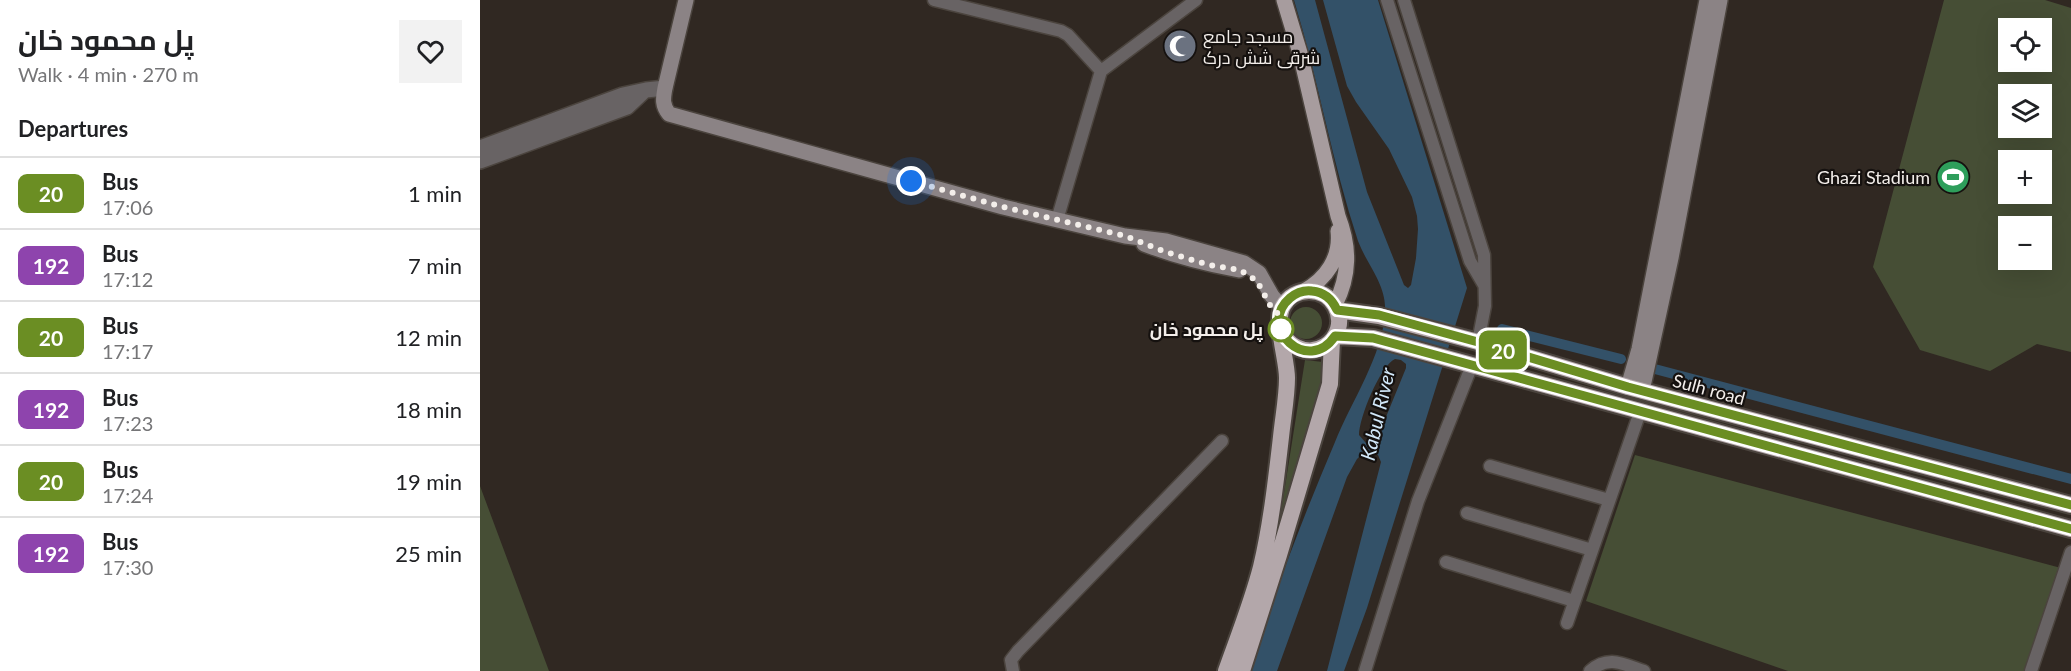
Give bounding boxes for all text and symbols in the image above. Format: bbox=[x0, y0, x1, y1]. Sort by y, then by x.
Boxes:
map controls bbox=[1998, 18, 2052, 270]
button: locate bbox=[1998, 18, 2052, 72]
button: heart bbox=[399, 20, 462, 83]
text: پل محمود خان bbox=[18, 22, 194, 56]
place label: مسجد جامع شرقی شش درک bbox=[1203, 25, 1320, 69]
mosque icon: مسجد جامع شرقی شش درک bbox=[1162, 28, 1198, 64]
text: Walk · 4 min · 270 m bbox=[18, 62, 199, 86]
button: layers bbox=[1998, 84, 2052, 138]
text: Departures bbox=[18, 115, 128, 142]
button: + bbox=[1998, 150, 2052, 204]
sports icon: Ghazi Stadium bbox=[1935, 159, 1971, 195]
your location bbox=[896, 166, 926, 196]
place label: Ghazi Stadium bbox=[1817, 166, 1930, 188]
text: Bus bbox=[102, 168, 138, 195]
text: 1 min bbox=[408, 180, 462, 207]
text: 20 bbox=[39, 181, 63, 206]
text: 17:06 bbox=[102, 195, 153, 219]
button: − bbox=[1998, 216, 2052, 270]
text: Bus bbox=[102, 240, 138, 267]
text: 7 min bbox=[408, 252, 462, 279]
text: 192 bbox=[33, 253, 69, 278]
text: 17:12 bbox=[102, 267, 153, 291]
text: Bus bbox=[102, 312, 138, 339]
marker: پل محمود خان bbox=[1268, 316, 1294, 342]
place label: پل محمود خان bbox=[1150, 318, 1263, 342]
text: 12 min bbox=[395, 324, 462, 351]
text: 20 bbox=[39, 325, 63, 350]
line badge: 20 bbox=[1476, 330, 1530, 370]
text: 20 bbox=[1491, 338, 1515, 363]
text: 17:17 bbox=[102, 339, 153, 363]
water label: Kabul River bbox=[1355, 364, 1400, 463]
street label: Sulh road bbox=[1670, 369, 1748, 409]
text: Bus bbox=[102, 384, 138, 411]
text: 18 min bbox=[395, 396, 462, 423]
text: 192 bbox=[33, 397, 69, 422]
text: 17:23 bbox=[102, 411, 153, 435]
text: Bus bbox=[102, 456, 138, 483]
text: 19 min bbox=[395, 468, 462, 495]
text: 20 bbox=[39, 469, 63, 494]
text: 17:24 bbox=[102, 483, 153, 507]
text: Bus bbox=[102, 528, 138, 555]
text: 25 min bbox=[395, 540, 462, 567]
text: 192 bbox=[33, 541, 69, 566]
text: 17:30 bbox=[102, 555, 153, 579]

